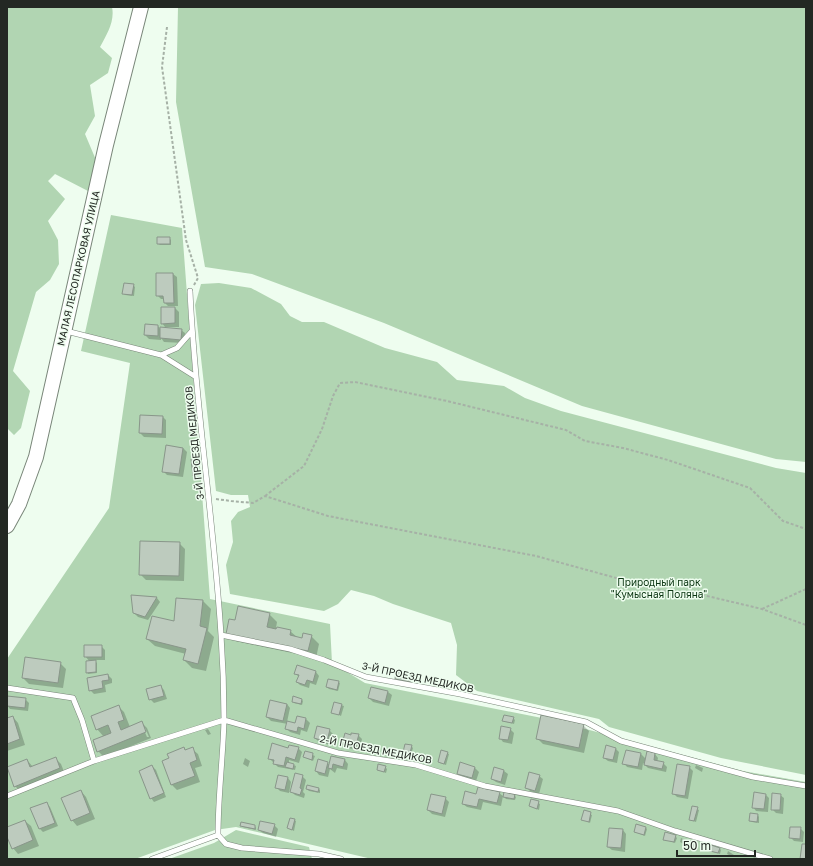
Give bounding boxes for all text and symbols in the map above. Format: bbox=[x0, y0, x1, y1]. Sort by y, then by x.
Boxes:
street label: МАЛАЯ ЛЕСОПАРКОВАЯ УЛИЦА bbox=[54, 189, 102, 347]
street label: 3-Й ПРОЕЗД МЕДИКОВ bbox=[182, 385, 206, 500]
park label: Природный парк "Кумысная Поляна" bbox=[611, 576, 707, 600]
street label: 3-Й ПРОЕЗД МЕДИКОВ bbox=[361, 659, 475, 695]
street label: 2-Й ПРОЕЗД МЕДИКОВ bbox=[319, 732, 433, 766]
scale bar bbox=[677, 832, 755, 858]
text: 50 m bbox=[683, 838, 711, 853]

